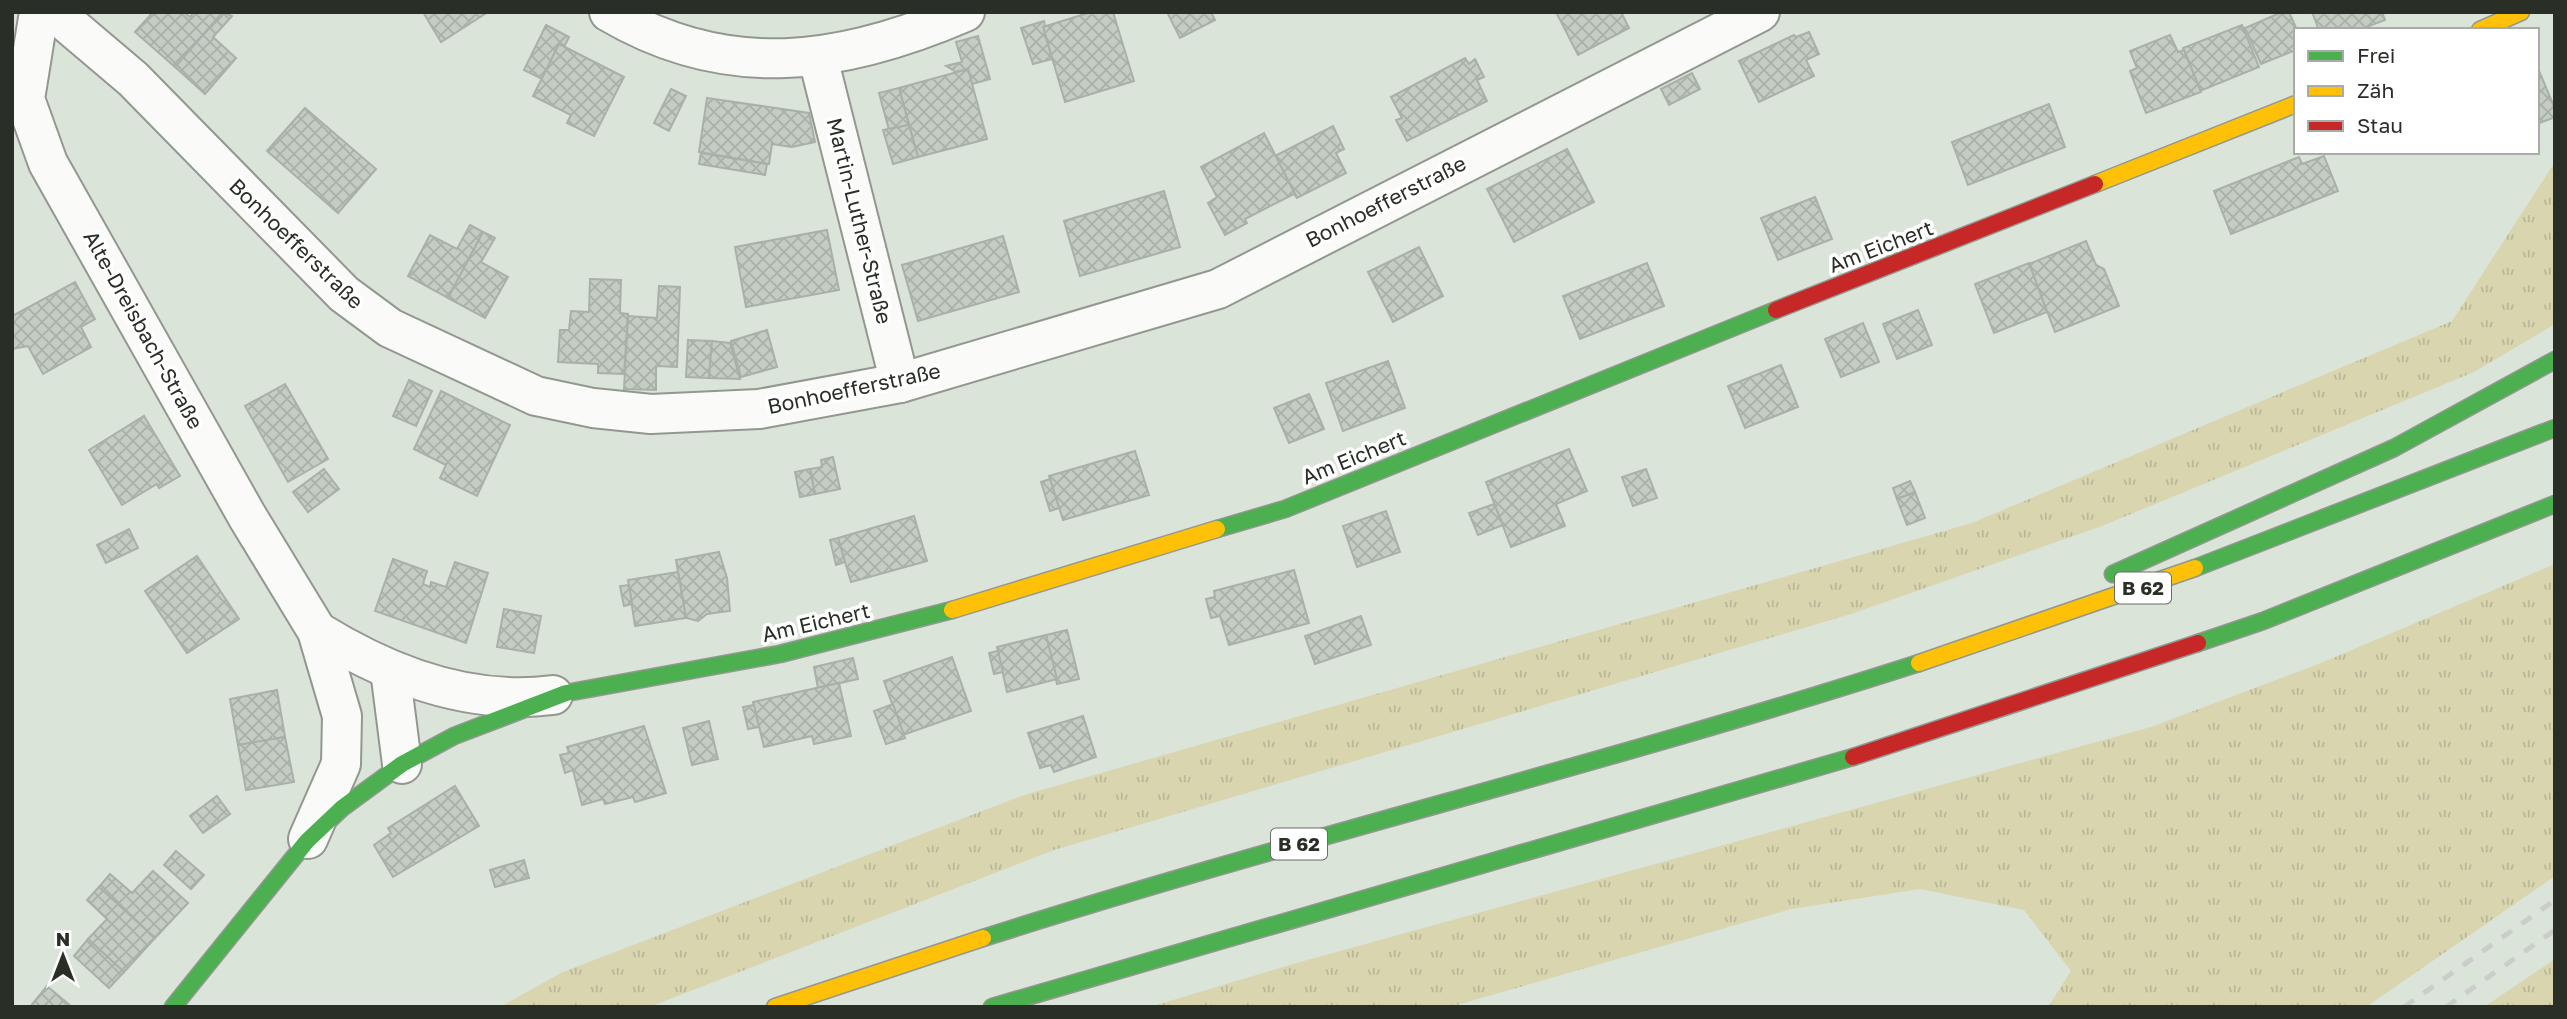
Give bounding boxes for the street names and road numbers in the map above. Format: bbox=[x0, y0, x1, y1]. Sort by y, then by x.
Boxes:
street label: Martin-Luther-Straße bbox=[822, 115, 898, 327]
street label: Bonhoefferstraße bbox=[1301, 149, 1470, 253]
street label: Bonhoefferstraße bbox=[224, 173, 369, 314]
street label: Am Eichert bbox=[1825, 214, 1937, 278]
street label: Alte-Dreisbach-Straße bbox=[78, 226, 209, 433]
street label: Bonhoefferstraße bbox=[765, 357, 943, 419]
street label: Am Eichert bbox=[1298, 424, 1409, 490]
road number: B 62 bbox=[2115, 572, 2171, 604]
street label: Am Eichert bbox=[759, 597, 872, 647]
road number: B 62 bbox=[1271, 828, 1327, 860]

